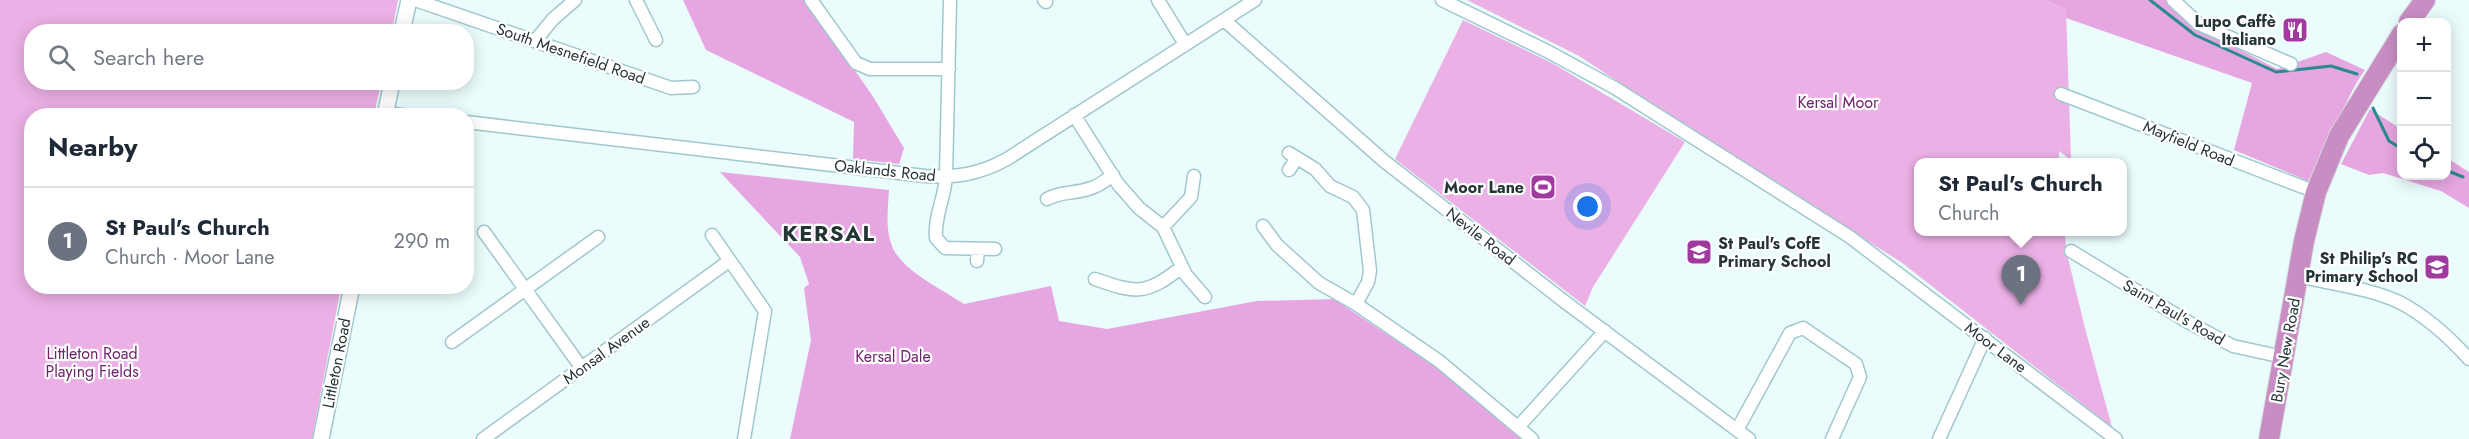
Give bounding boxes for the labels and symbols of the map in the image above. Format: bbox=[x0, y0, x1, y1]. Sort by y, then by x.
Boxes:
place label: Lupo Caffè Italiano bbox=[2195, 10, 2276, 51]
restaurant icon: Lupo Caffè Italiano bbox=[2280, 15, 2310, 45]
street label: South Mesnefield Road bbox=[493, 17, 648, 90]
park label: Kersal Moor bbox=[1798, 91, 1879, 114]
street label: Mayfield Road bbox=[2140, 115, 2238, 172]
street label: Oaklands Road bbox=[833, 154, 937, 187]
sports icon: Moor Lane bbox=[1528, 172, 1558, 202]
place label: Moor Lane bbox=[1444, 176, 1524, 199]
your location bbox=[1573, 192, 1602, 221]
street label: Nevile Road bbox=[1441, 202, 1520, 271]
district label: KERSAL bbox=[782, 217, 876, 249]
place label: St Paul's CofE Primary School bbox=[1718, 232, 1831, 273]
school or university icon: St Paul's CofE Primary School bbox=[1684, 237, 1714, 267]
place label: St Philip's RC Primary School bbox=[2305, 247, 2418, 288]
school or university icon: St Philip's RC Primary School bbox=[2422, 252, 2452, 282]
pin: 1 bbox=[2002, 256, 2040, 305]
street label: Saint Paul's Road bbox=[2118, 274, 2229, 351]
street label: Bury New Road bbox=[2265, 296, 2306, 404]
street label: Monsal Avenue bbox=[558, 311, 655, 390]
street label: Littleton Road bbox=[316, 316, 356, 410]
street label: Moor Lane bbox=[1960, 316, 2031, 378]
park label: Littleton Road Playing Fields bbox=[45, 342, 139, 383]
park label: Kersal Dale bbox=[855, 345, 931, 368]

